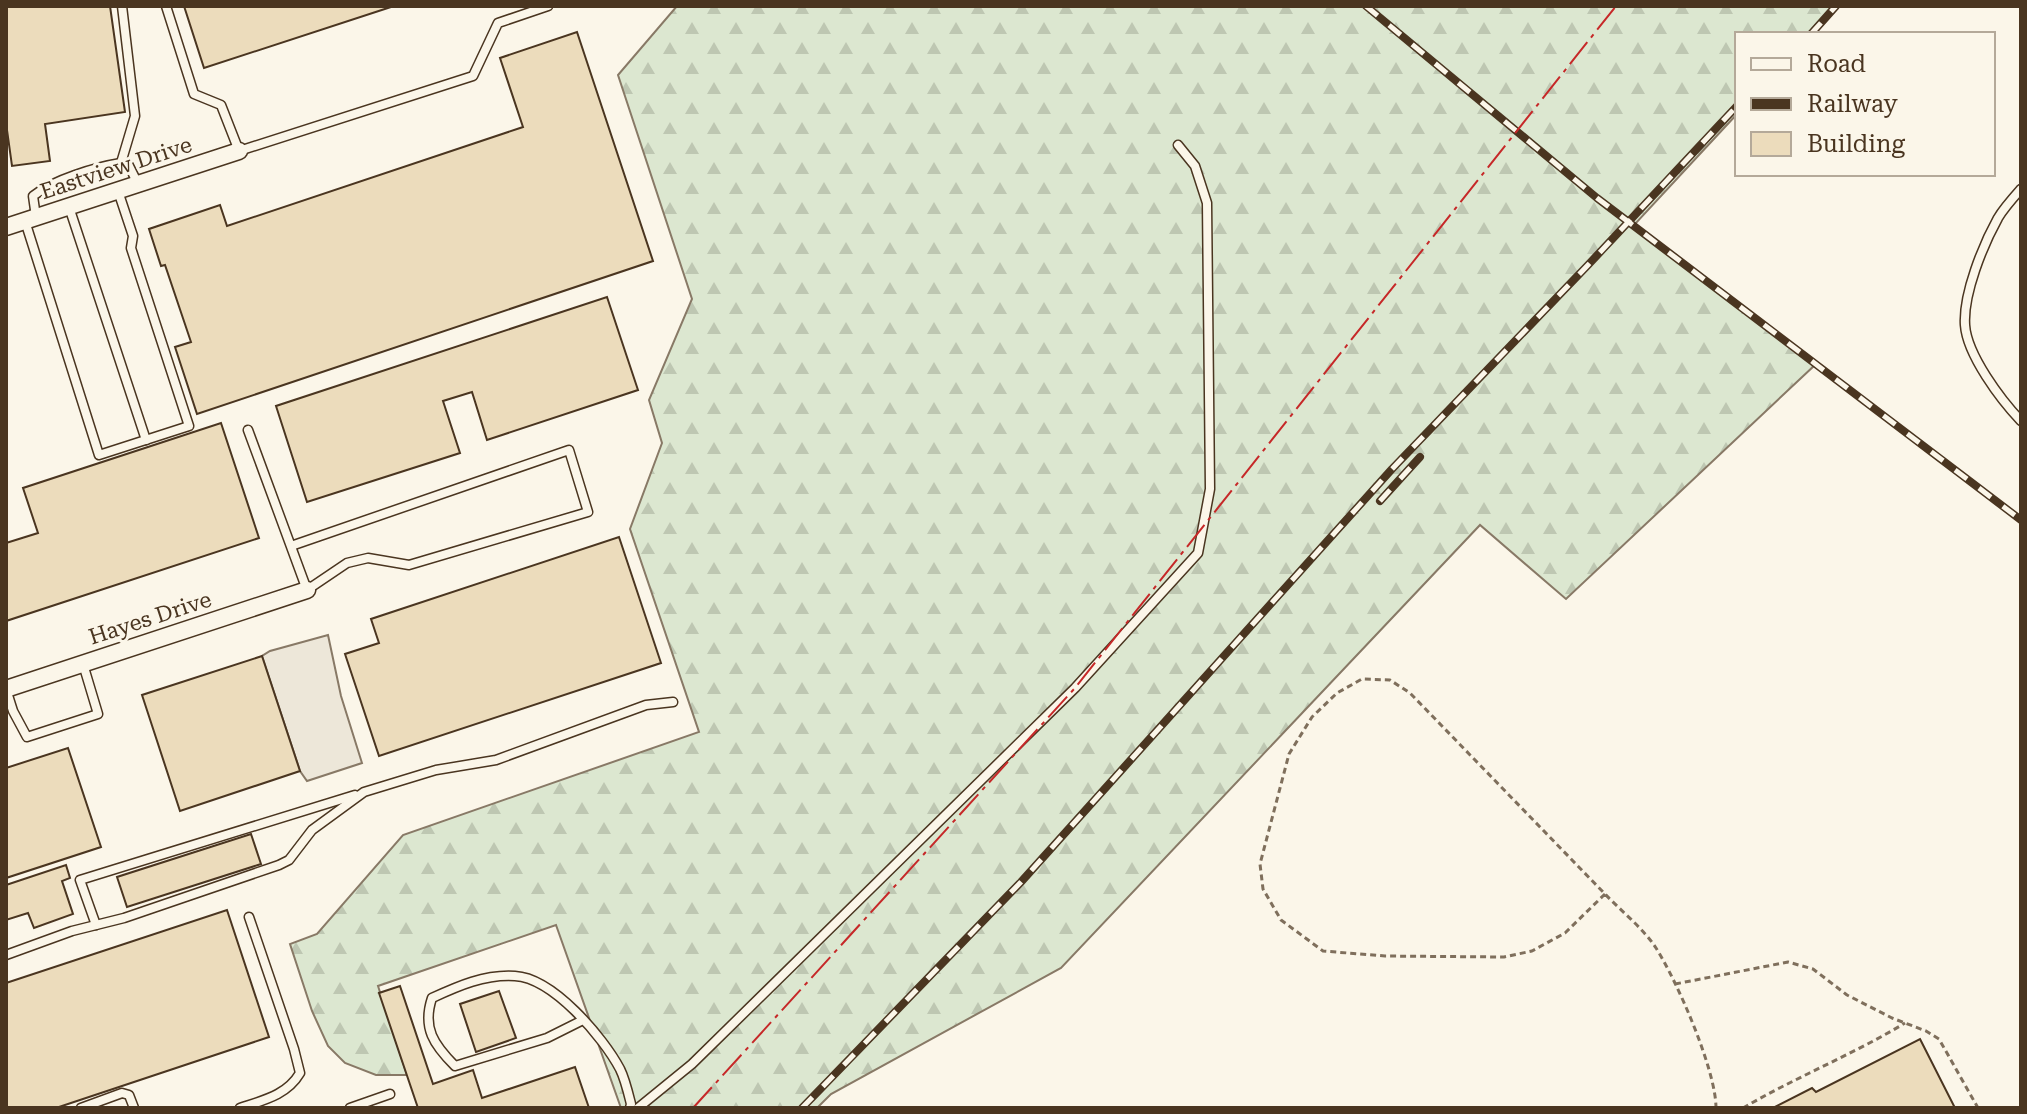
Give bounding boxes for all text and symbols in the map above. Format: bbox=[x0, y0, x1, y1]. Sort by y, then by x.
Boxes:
legend bbox=[1735, 32, 1995, 176]
text: Road bbox=[1807, 50, 1866, 78]
text: Railway bbox=[1807, 90, 1898, 118]
text: Building bbox=[1807, 130, 1905, 158]
street label: Eastview Drive bbox=[37, 132, 195, 204]
street label: Hayes Drive bbox=[85, 586, 215, 650]

